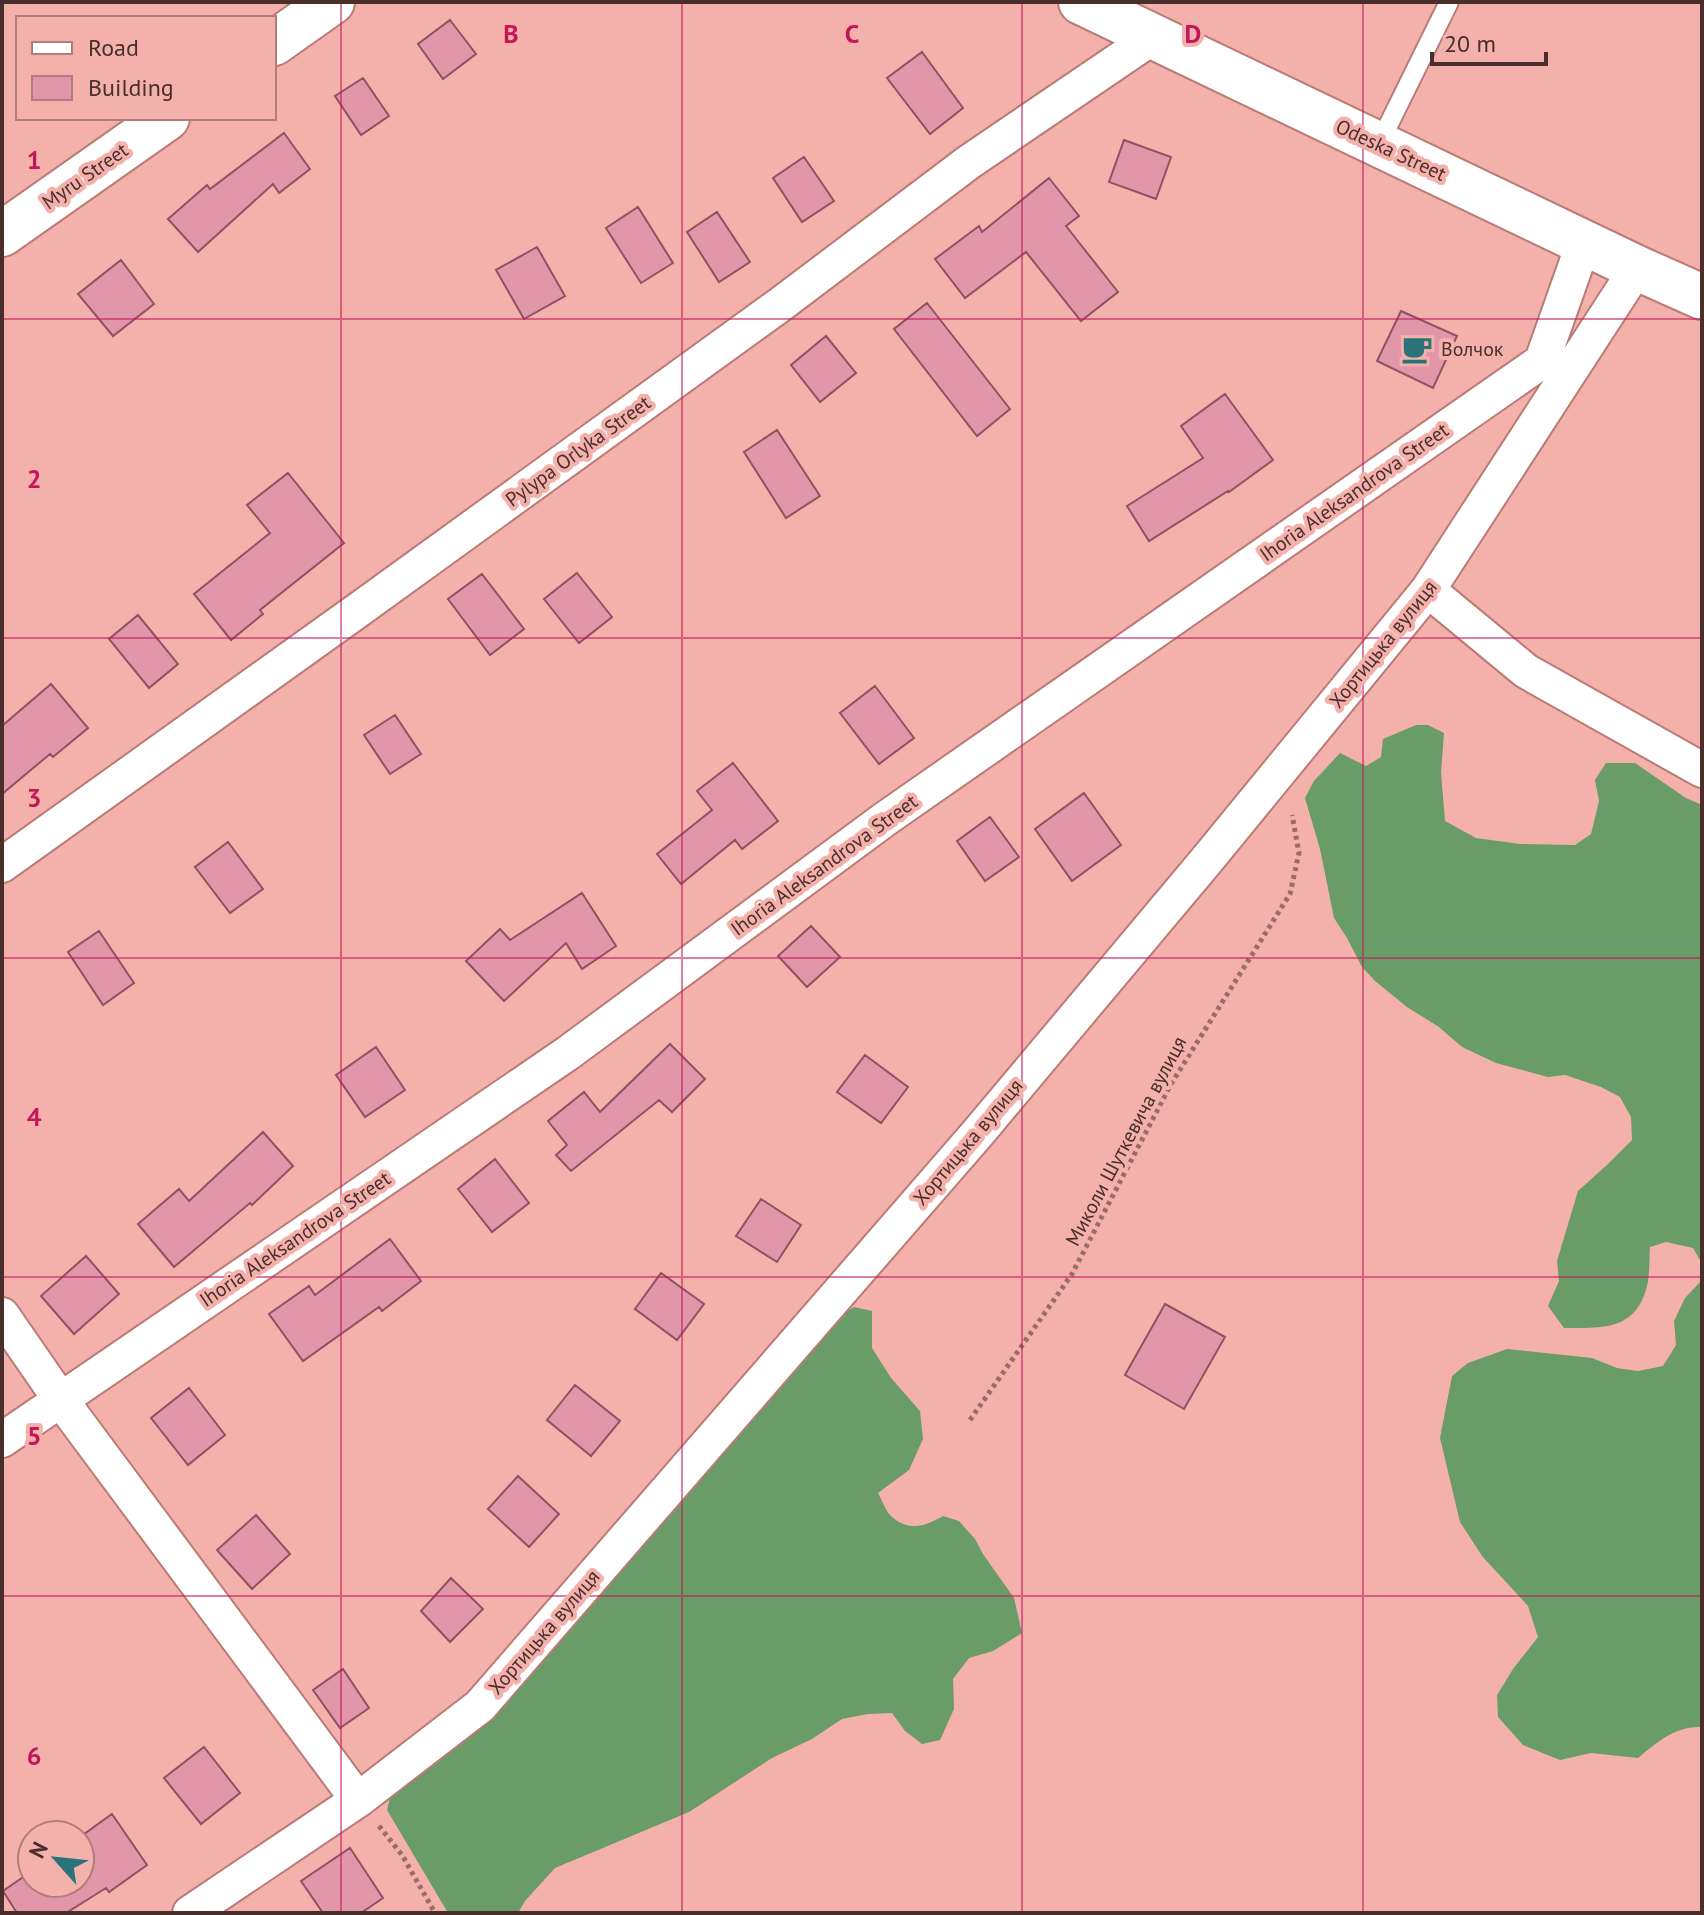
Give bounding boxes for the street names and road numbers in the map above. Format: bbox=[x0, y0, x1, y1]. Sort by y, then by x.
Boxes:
street label: Odeska Street bbox=[1332, 113, 1451, 187]
street label: Myru Street bbox=[37, 137, 133, 215]
street label: Pylypa Orlyka Street bbox=[500, 389, 656, 512]
street label: Ihoria Aleksandrova Street bbox=[1254, 417, 1454, 567]
street label: Хортицька вулиця bbox=[1323, 575, 1443, 713]
street label: Ihoria Aleksandrova Street bbox=[725, 788, 923, 942]
street label: Миколи Шуткевича вулиця bbox=[1060, 1032, 1192, 1250]
street label: Хортицька вулиця bbox=[908, 1073, 1028, 1211]
street label: Ihoria Aleksandrova Street bbox=[195, 1165, 396, 1313]
street label: Хортицька вулиця bbox=[483, 1564, 605, 1700]

